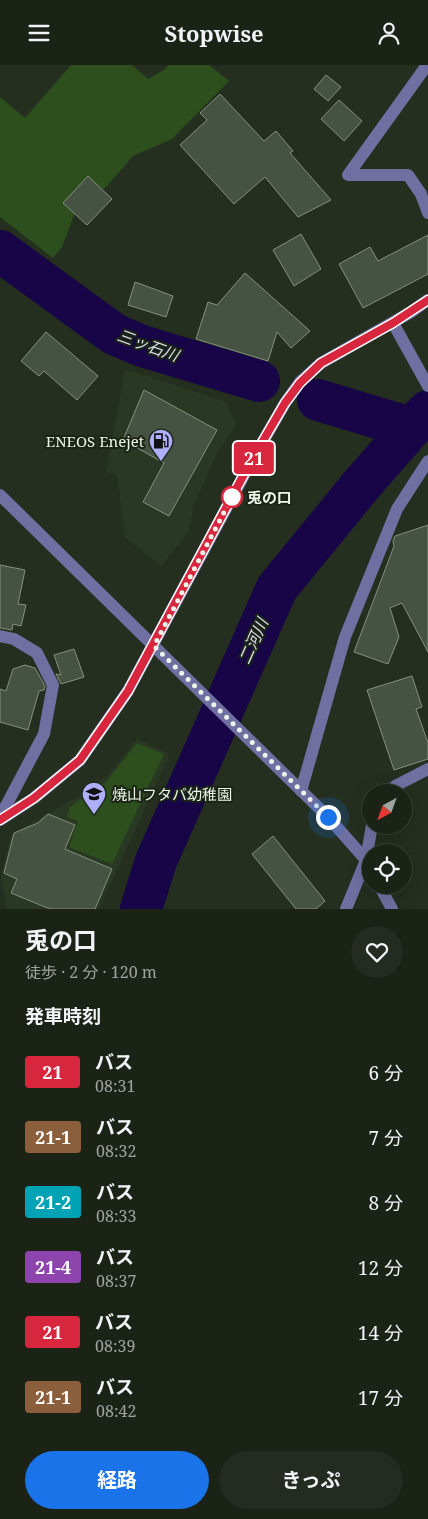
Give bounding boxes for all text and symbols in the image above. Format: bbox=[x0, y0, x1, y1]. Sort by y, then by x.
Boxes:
text: Stopwise bbox=[164, 18, 264, 48]
icon: menu bbox=[25, 19, 53, 47]
icon: person bbox=[375, 19, 403, 47]
water label: 三ッ石川 bbox=[114, 324, 184, 367]
fuel station icon: ENEOS Enejet bbox=[148, 428, 174, 462]
place label: ENEOS Enejet bbox=[46, 431, 144, 451]
line badge: 21 bbox=[232, 442, 276, 474]
text: 21 bbox=[244, 446, 264, 470]
marker: 兎の口 bbox=[221, 486, 243, 508]
place label: 兎の口 bbox=[247, 487, 292, 507]
water label: 二河川 bbox=[233, 613, 274, 667]
school or university icon: 焼山フタバ幼稚園 bbox=[81, 781, 107, 815]
place label: 焼山フタバ幼稚園 bbox=[112, 784, 232, 804]
north arrow bbox=[362, 784, 412, 834]
map controls bbox=[362, 784, 412, 894]
your location bbox=[316, 805, 341, 830]
button: locate bbox=[362, 844, 412, 894]
text: 兎の口 bbox=[25, 923, 97, 956]
button: heart bbox=[351, 926, 403, 978]
text: 徒歩 · 2 分 · 120 m bbox=[25, 961, 157, 983]
text: 発車時刻 bbox=[25, 1003, 101, 1029]
text: バス bbox=[95, 1049, 133, 1075]
text: 21 bbox=[42, 1060, 63, 1084]
text: 6 分 bbox=[368, 1060, 403, 1086]
text: 08:31 bbox=[95, 1075, 135, 1097]
text: バス bbox=[96, 1114, 134, 1140]
text: 21-1 bbox=[35, 1125, 71, 1149]
text: 7 分 bbox=[368, 1125, 403, 1151]
text: 08:32 bbox=[96, 1140, 136, 1162]
text: バス bbox=[96, 1179, 134, 1205]
text: 21-2 bbox=[35, 1190, 71, 1214]
text: 8 分 bbox=[368, 1190, 403, 1216]
text: 08:33 bbox=[96, 1205, 136, 1227]
text: バス bbox=[96, 1244, 134, 1270]
text: 21-4 bbox=[35, 1255, 71, 1279]
text: 12 分 bbox=[358, 1255, 403, 1281]
text: 08:37 bbox=[96, 1270, 136, 1292]
text: バス bbox=[95, 1309, 133, 1335]
text: 21 bbox=[42, 1320, 63, 1344]
text: 14 分 bbox=[358, 1320, 403, 1346]
text: 08:39 bbox=[95, 1335, 135, 1357]
text: バス bbox=[96, 1374, 134, 1400]
text: 21-1 bbox=[35, 1385, 71, 1409]
text: 17 分 bbox=[358, 1385, 403, 1411]
text: 08:42 bbox=[96, 1400, 136, 1422]
button: 経路 bbox=[25, 1451, 209, 1509]
button: きっぷ bbox=[219, 1451, 403, 1509]

